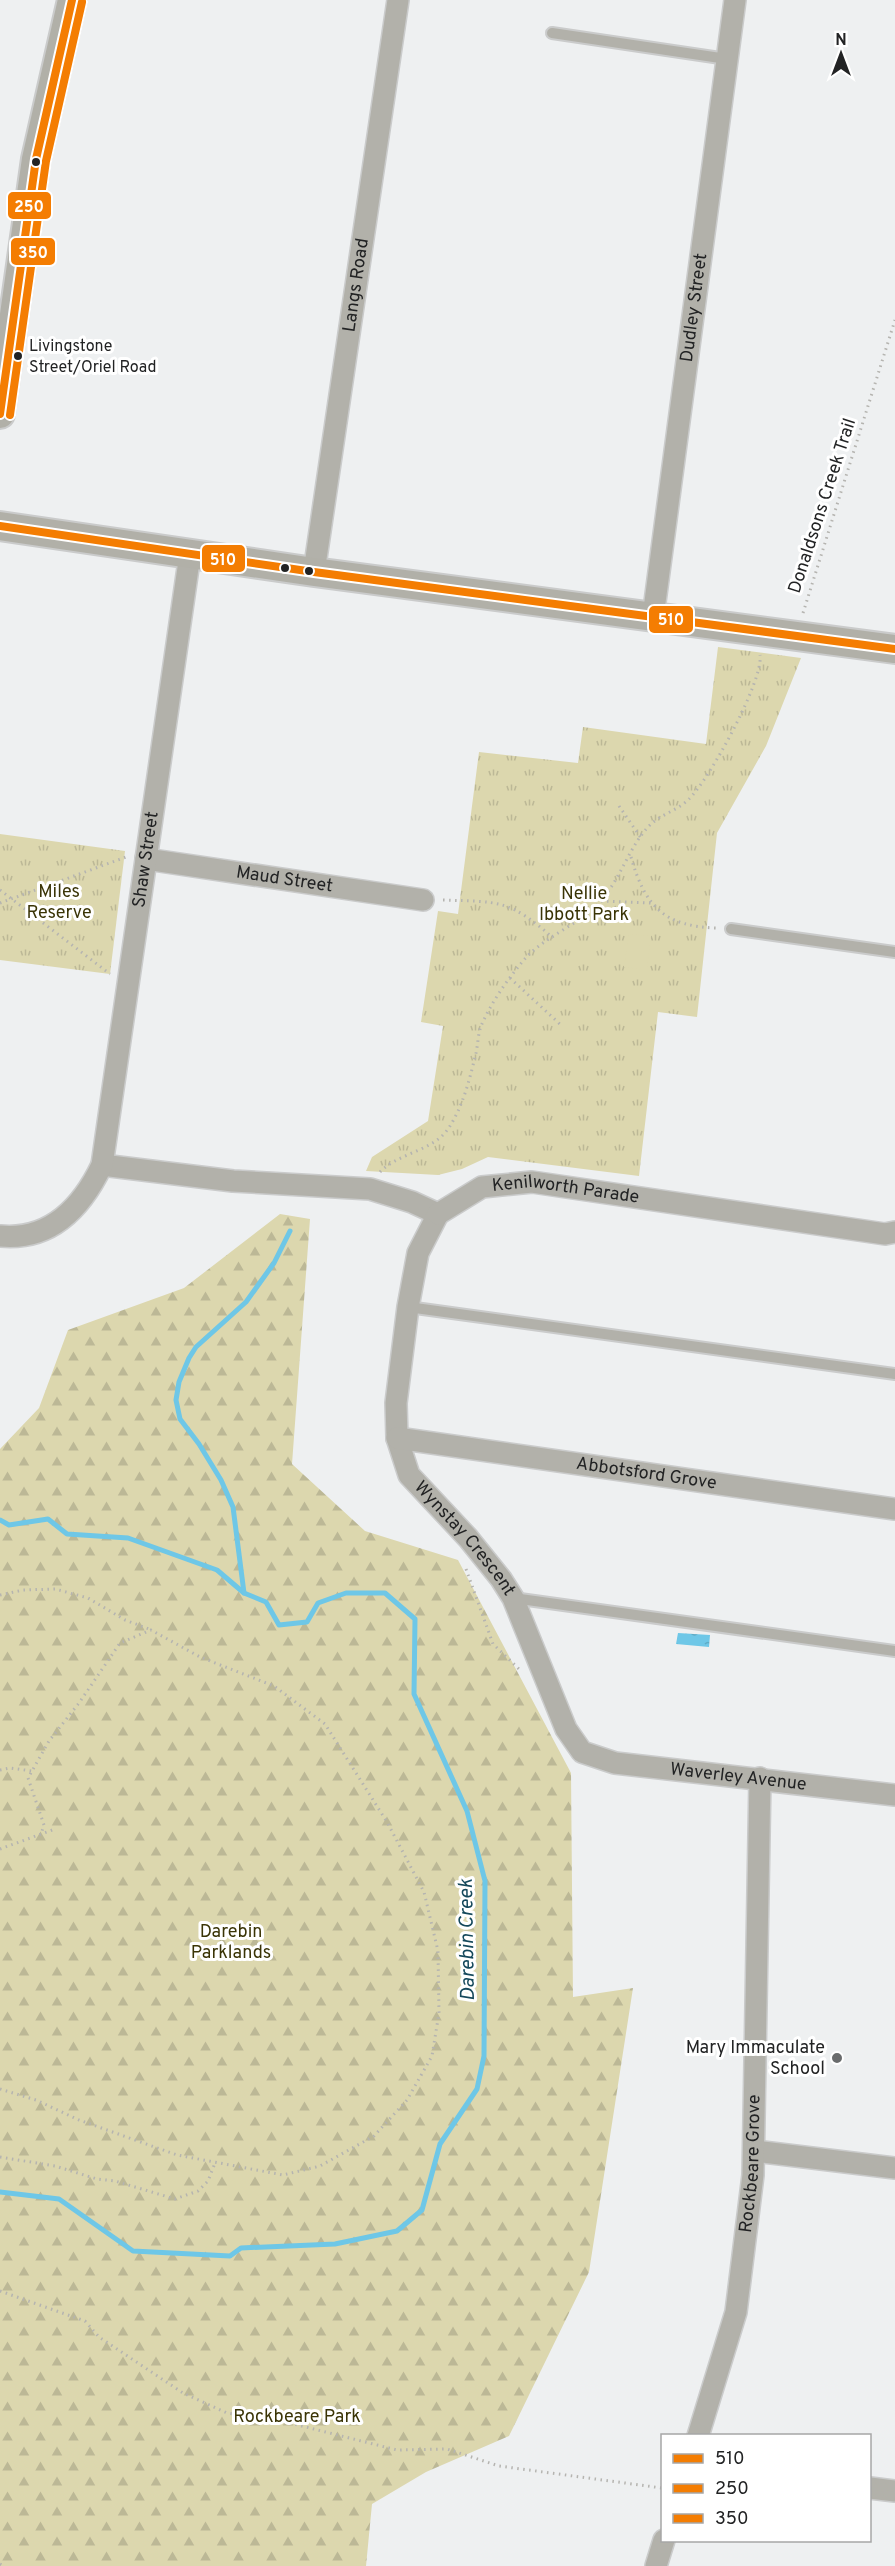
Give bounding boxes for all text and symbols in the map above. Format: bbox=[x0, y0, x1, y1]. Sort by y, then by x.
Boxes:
north arrow bbox=[811, 24, 871, 84]
text: N bbox=[835, 31, 847, 51]
unlabelled marker bbox=[30, 156, 42, 168]
line badge: 250 bbox=[7, 191, 52, 220]
text: 250 bbox=[14, 198, 44, 218]
line badge: 350 bbox=[10, 237, 56, 266]
street label: Langs Road bbox=[338, 237, 374, 334]
text: 350 bbox=[18, 244, 48, 264]
street label: Dudley Street bbox=[675, 252, 713, 364]
place label: Livingstone Street/Oriel Road bbox=[29, 337, 156, 378]
marker: Livingstone Street/Oriel Road bbox=[12, 350, 24, 362]
street label: Donaldsons Creek Trail bbox=[784, 415, 862, 597]
line badge: 510 bbox=[201, 544, 246, 573]
text: 510 bbox=[210, 551, 236, 571]
unlabelled marker bbox=[279, 562, 291, 574]
unlabelled marker bbox=[303, 565, 315, 577]
line badge: 510 bbox=[648, 605, 694, 634]
text: 510 bbox=[658, 611, 684, 631]
street label: Shaw Street bbox=[128, 810, 164, 909]
street label: Maud Street bbox=[235, 861, 334, 898]
park label: Miles Reserve bbox=[26, 881, 92, 925]
park label: Nellie Ibbott Park bbox=[539, 883, 629, 927]
street label: Kenilworth Parade bbox=[491, 1170, 641, 1209]
street label: Abbotsford Grove bbox=[575, 1452, 718, 1495]
street label: Wynstay Crescent bbox=[409, 1476, 520, 1600]
street label: Waverley Avenue bbox=[669, 1758, 808, 1796]
water label: Darebin Creek bbox=[454, 1878, 482, 2001]
park label: Darebin Parklands bbox=[191, 1921, 271, 1965]
place label: Mary Immaculate School bbox=[686, 2037, 825, 2081]
marker: Mary Immaculate School bbox=[830, 2051, 844, 2065]
street label: Rockbeare Grove bbox=[734, 2094, 766, 2234]
park label: Rockbeare Park bbox=[233, 2406, 361, 2429]
legend bbox=[661, 2434, 871, 2542]
text: 510 bbox=[715, 2448, 744, 2471]
text: 250 bbox=[715, 2478, 749, 2501]
text: 350 bbox=[715, 2508, 749, 2531]

